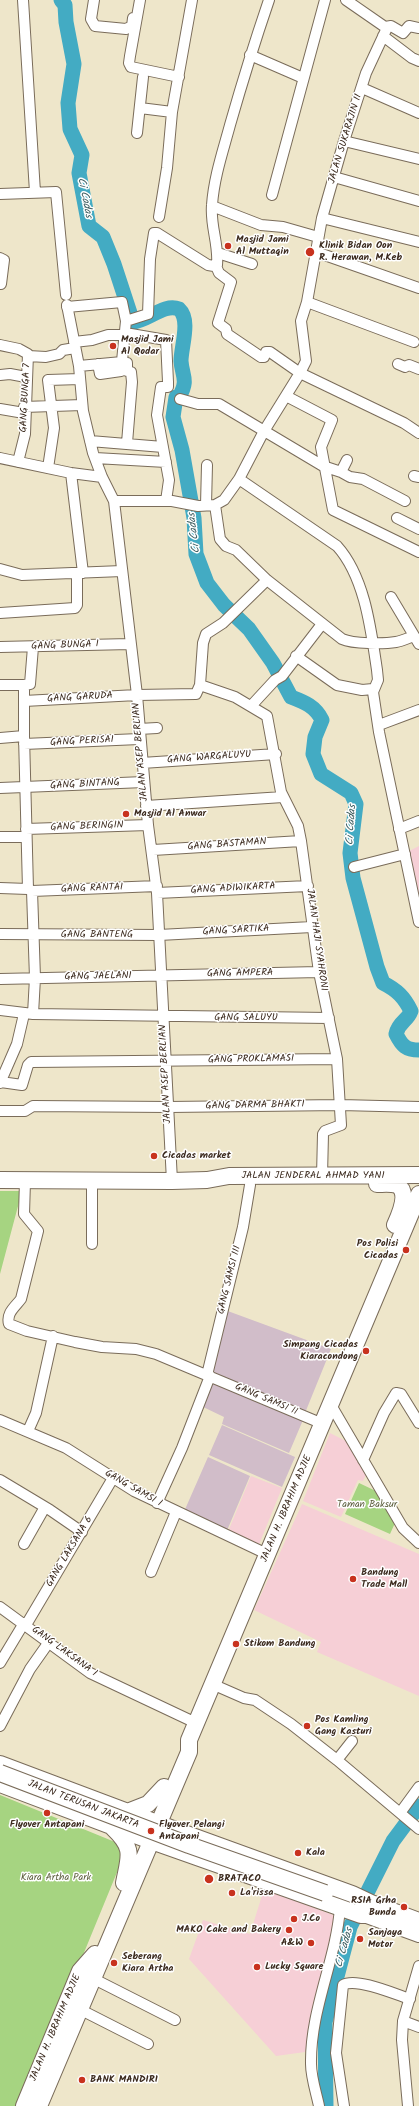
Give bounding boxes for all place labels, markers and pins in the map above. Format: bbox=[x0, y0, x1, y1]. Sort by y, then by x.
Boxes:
place label: Masjid Jami Al Muttaqin bbox=[236, 234, 289, 258]
place label: Klinik Bidan Oon R. Herawan, M.Keb bbox=[319, 240, 402, 264]
marker: Masjid Jami Al Muttaqin bbox=[223, 241, 233, 251]
marker: Klinik Bidan Oon R. Herawan, M.Keb bbox=[304, 246, 316, 258]
place label: Masjid Jami Al Qodar bbox=[121, 334, 174, 358]
marker: Masjid Jami Al Qodar bbox=[108, 341, 118, 351]
place label: Masjid Al Anwar bbox=[134, 808, 206, 820]
marker: Masjid Al Anwar bbox=[121, 809, 131, 819]
place label: Cicadas market bbox=[162, 1150, 231, 1162]
marker: Cicadas market bbox=[149, 1151, 159, 1161]
place label: Pos Polisi Cicadas bbox=[357, 1238, 398, 1262]
marker: Pos Polisi Cicadas bbox=[401, 1245, 411, 1255]
place label: Simpang Cicadas Kiaracondong bbox=[283, 1339, 358, 1362]
marker: Simpang Cicadas Kiaracondong bbox=[361, 1346, 371, 1356]
place label: Bandung Trade Mall bbox=[361, 1567, 407, 1590]
marker: Bandung Trade Mall bbox=[348, 1574, 358, 1584]
place label: Stikom Bandung bbox=[244, 1638, 316, 1650]
marker: Stikom Bandung bbox=[231, 1639, 241, 1649]
place label: Pos Kamling Gang Kasturi bbox=[315, 1714, 372, 1738]
marker: Pos Kamling Gang Kasturi bbox=[302, 1721, 312, 1731]
marker: Flyover Antapani bbox=[42, 1808, 52, 1818]
place label: Flyover Antapani bbox=[10, 1819, 84, 1831]
place label: Flyover Pelangi Antapani bbox=[159, 1819, 224, 1842]
marker: Flyover Pelangi Antapani bbox=[146, 1826, 156, 1836]
place label: Kala bbox=[306, 1847, 325, 1859]
marker: Kala bbox=[293, 1848, 303, 1858]
marker: BRATACO bbox=[203, 1873, 215, 1885]
place label: BRATACO bbox=[218, 1873, 261, 1885]
place label: La'rissa bbox=[240, 1887, 273, 1899]
marker: La'rissa bbox=[227, 1888, 237, 1898]
place label: RSIA Grha Bunda bbox=[351, 1895, 396, 1918]
marker: RSIA Grha Bunda bbox=[399, 1902, 409, 1912]
place label: J.Co bbox=[302, 1913, 320, 1925]
marker: J.Co bbox=[289, 1914, 299, 1924]
place label: MAKO Cake and Bakery bbox=[176, 1924, 281, 1936]
marker: MAKO Cake and Bakery bbox=[284, 1925, 294, 1935]
place label: Sanjaya Motor bbox=[368, 1927, 402, 1950]
marker: Sanjaya Motor bbox=[355, 1934, 365, 1944]
place label: A&W bbox=[281, 1937, 303, 1949]
marker: A&W bbox=[306, 1938, 316, 1948]
place label: Seberang Kiara Artha bbox=[122, 1951, 173, 1974]
marker: Seberang Kiara Artha bbox=[109, 1958, 119, 1968]
place label: Lucky Square bbox=[265, 1961, 323, 1973]
marker: Lucky Square bbox=[252, 1962, 262, 1972]
place label: BANK MANDIRI bbox=[90, 2074, 158, 2086]
marker: BANK MANDIRI bbox=[77, 2075, 87, 2085]

